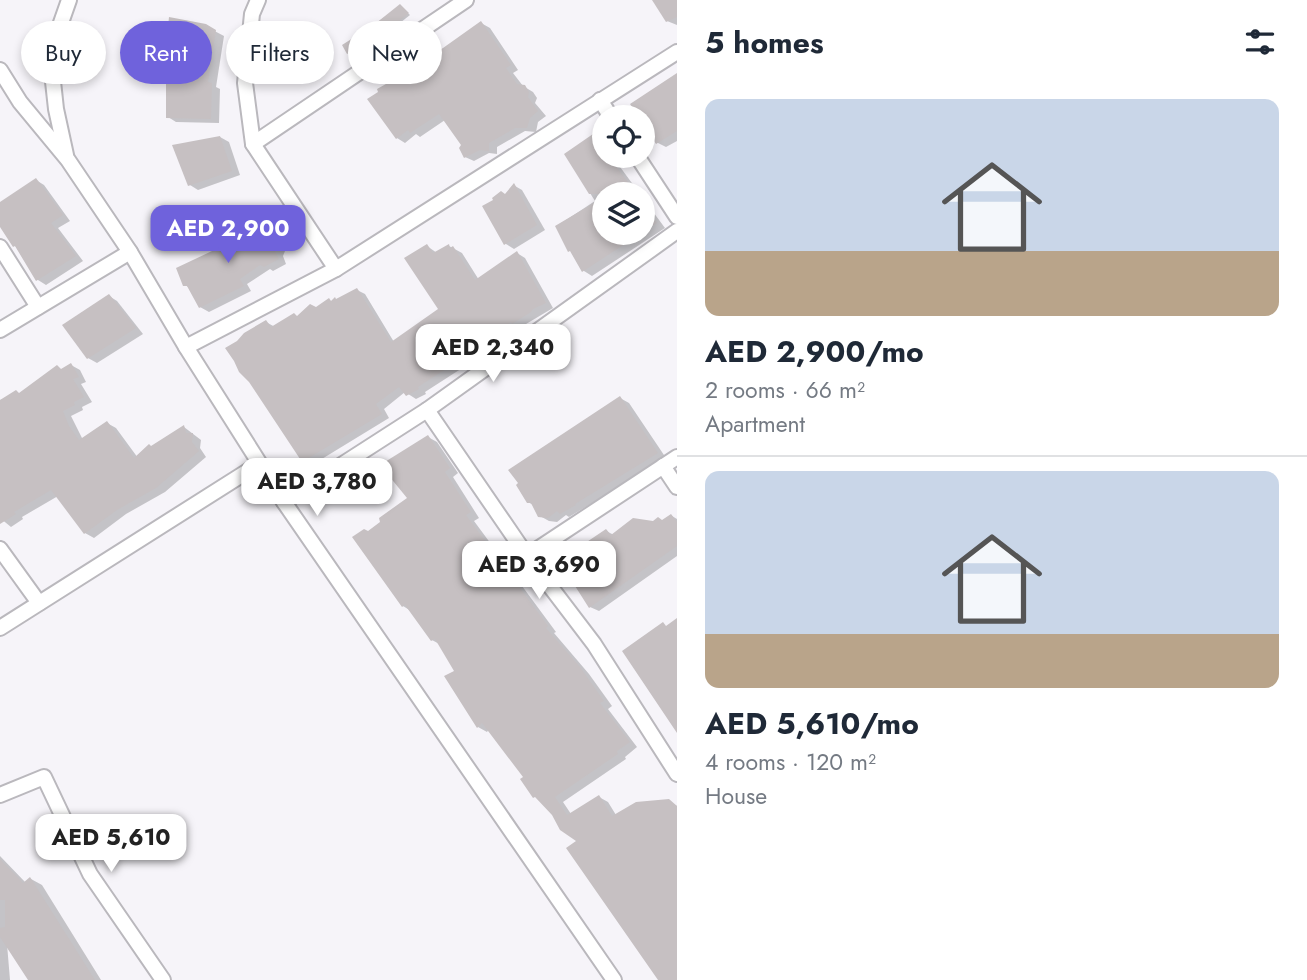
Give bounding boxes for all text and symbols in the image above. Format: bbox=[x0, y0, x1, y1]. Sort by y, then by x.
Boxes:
chip: Buy bbox=[21, 21, 106, 84]
chip: Rent bbox=[120, 21, 212, 84]
chip: Filters bbox=[226, 21, 334, 84]
chip: New bbox=[348, 21, 442, 84]
text: 5 homes bbox=[705, 21, 824, 64]
icon: filters bbox=[1241, 23, 1279, 61]
map controls bbox=[592, 105, 655, 245]
button: locate bbox=[592, 105, 655, 168]
icon: home bbox=[929, 144, 1055, 270]
button: layers bbox=[592, 182, 655, 245]
pin: AED 2,900 bbox=[148, 205, 308, 265]
text: AED 2,900 bbox=[167, 211, 289, 245]
pin: AED 2,340 bbox=[413, 324, 573, 384]
text: AED 2,340 bbox=[432, 330, 554, 364]
text: AED 2,900/mo bbox=[705, 330, 924, 373]
text: 2 rooms · 66 m² bbox=[705, 373, 865, 407]
text: Apartment bbox=[705, 407, 805, 441]
pin: AED 3,780 bbox=[237, 458, 397, 518]
text: AED 3,780 bbox=[257, 464, 377, 498]
icon: home bbox=[929, 516, 1055, 642]
pin: AED 3,690 bbox=[459, 542, 619, 601]
text: AED 3,690 bbox=[478, 547, 600, 581]
text: AED 5,610/mo bbox=[705, 702, 919, 745]
text: 4 rooms · 120 m² bbox=[705, 745, 876, 779]
text: House bbox=[705, 779, 767, 813]
pin: AED 5,610 bbox=[31, 814, 191, 874]
text: AED 5,610 bbox=[51, 820, 171, 854]

